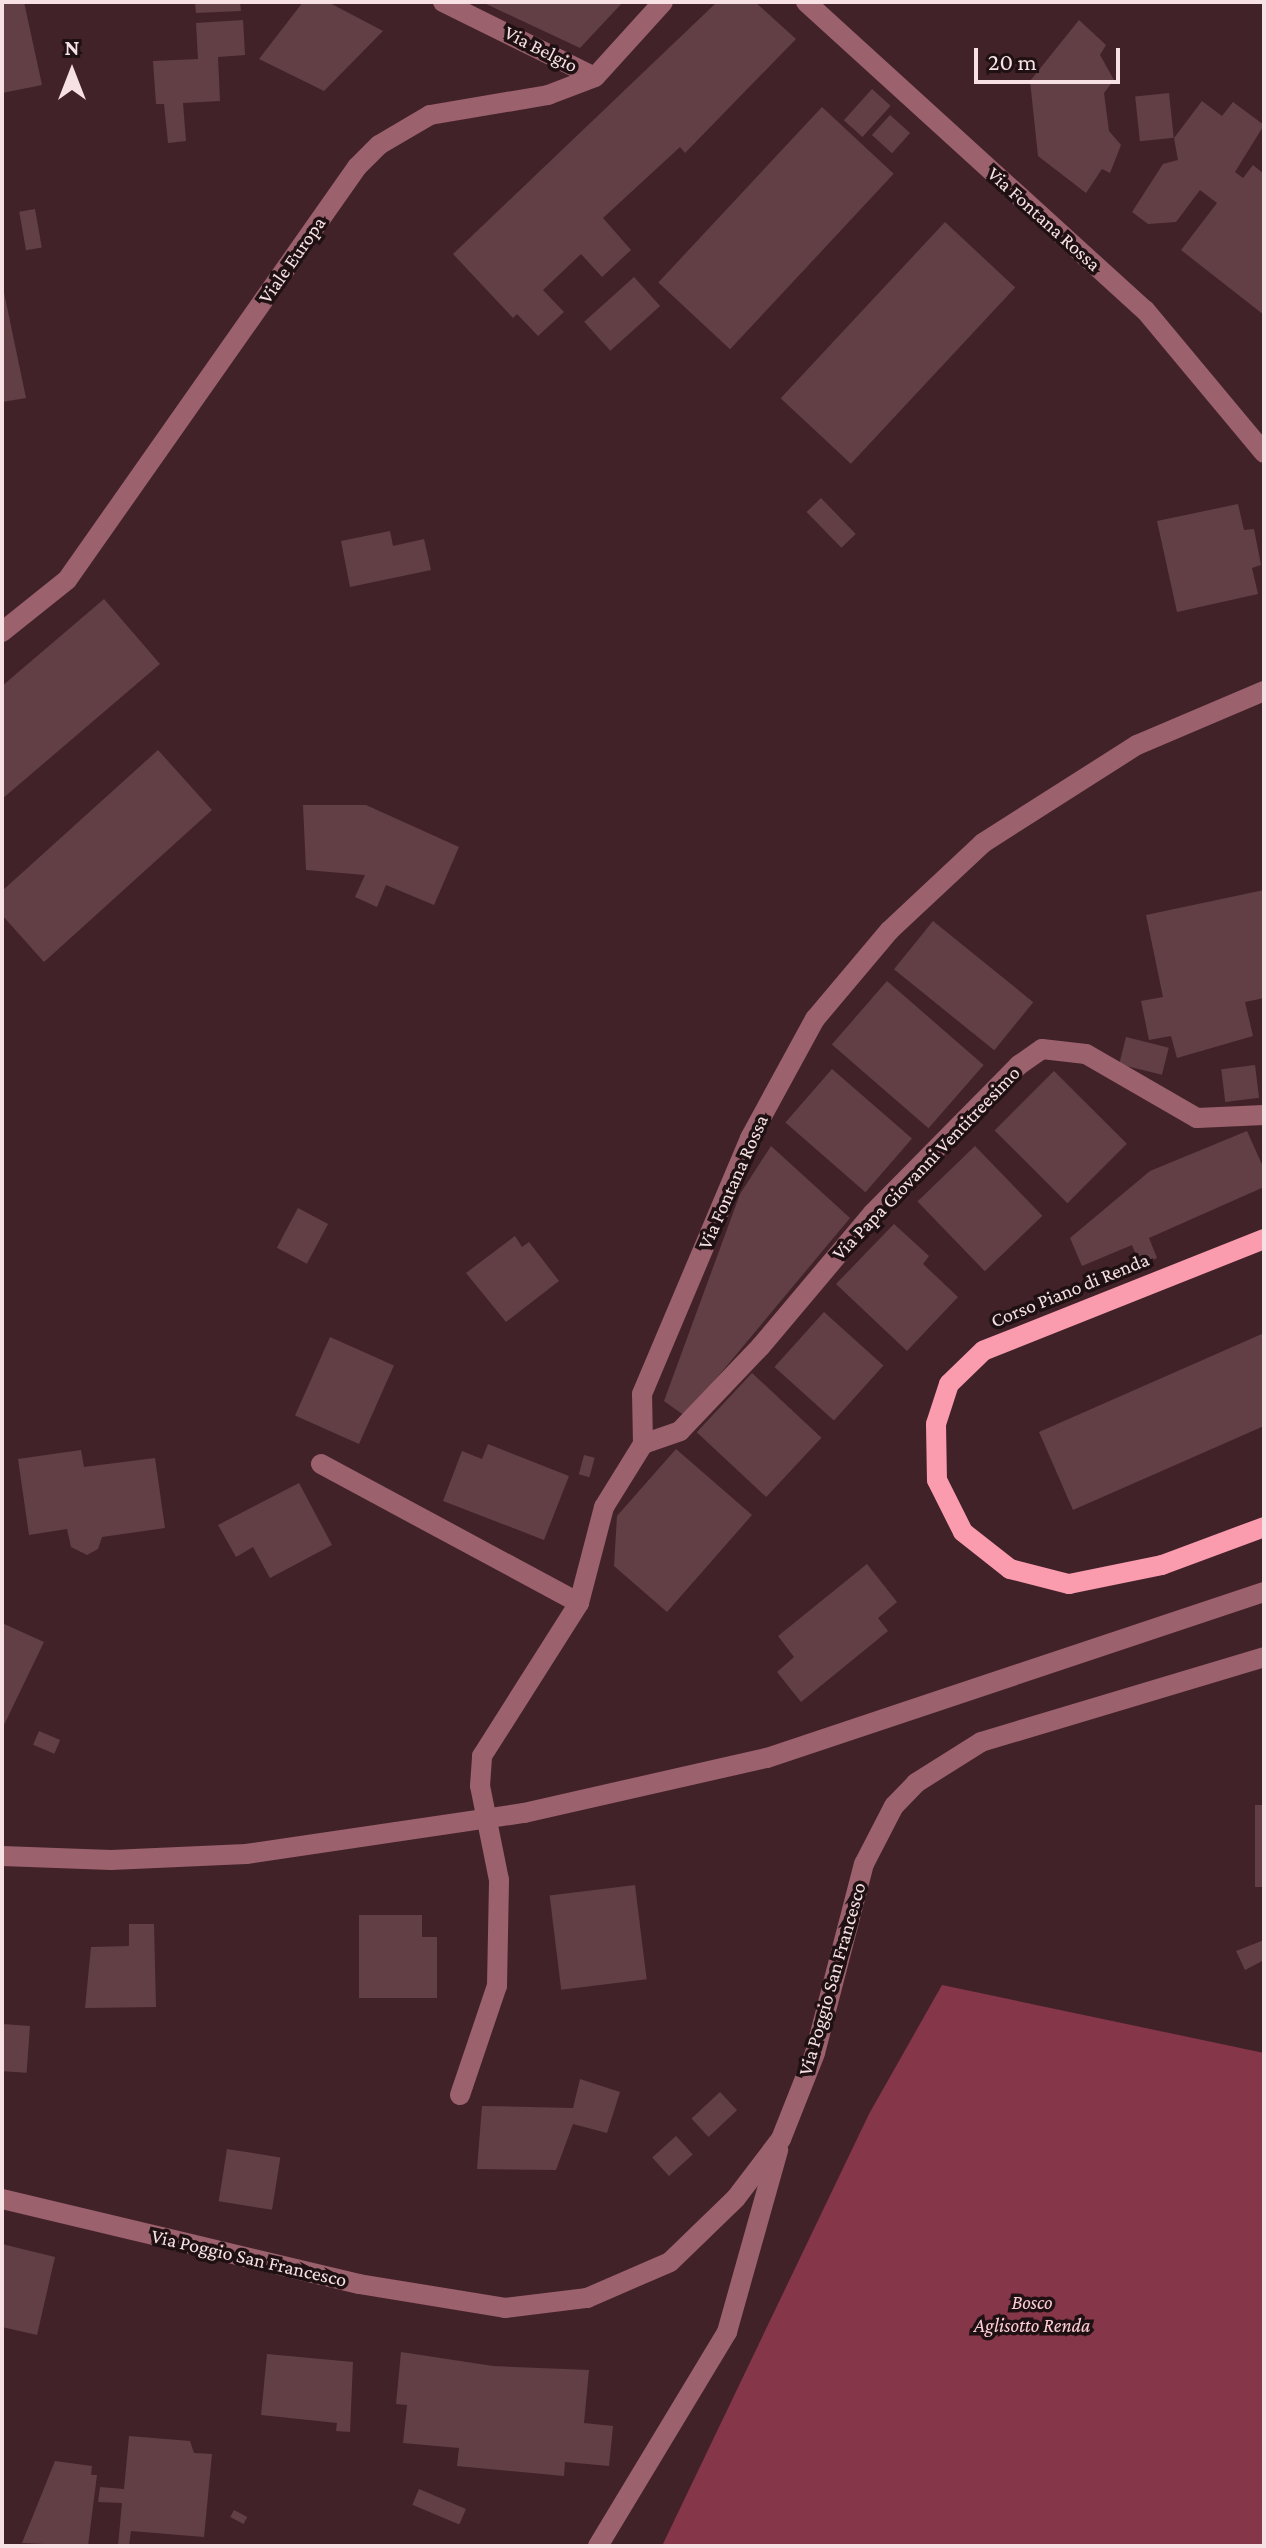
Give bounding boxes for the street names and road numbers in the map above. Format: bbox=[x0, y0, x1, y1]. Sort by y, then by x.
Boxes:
street label: Via Belgio bbox=[500, 20, 582, 78]
street label: Via Fontana Rossa bbox=[982, 162, 1106, 276]
street label: Viale Europa bbox=[253, 212, 331, 308]
street label: Via Papa Giovanni Ventitreesimo bbox=[827, 1061, 1025, 1265]
street label: Via Fontana Rossa bbox=[693, 1111, 773, 1253]
street label: Corso Piano di Renda bbox=[987, 1247, 1153, 1333]
street label: Via Poggio San Francesco bbox=[793, 1880, 871, 2078]
street label: Via Poggio San Francesco bbox=[149, 2224, 349, 2292]

